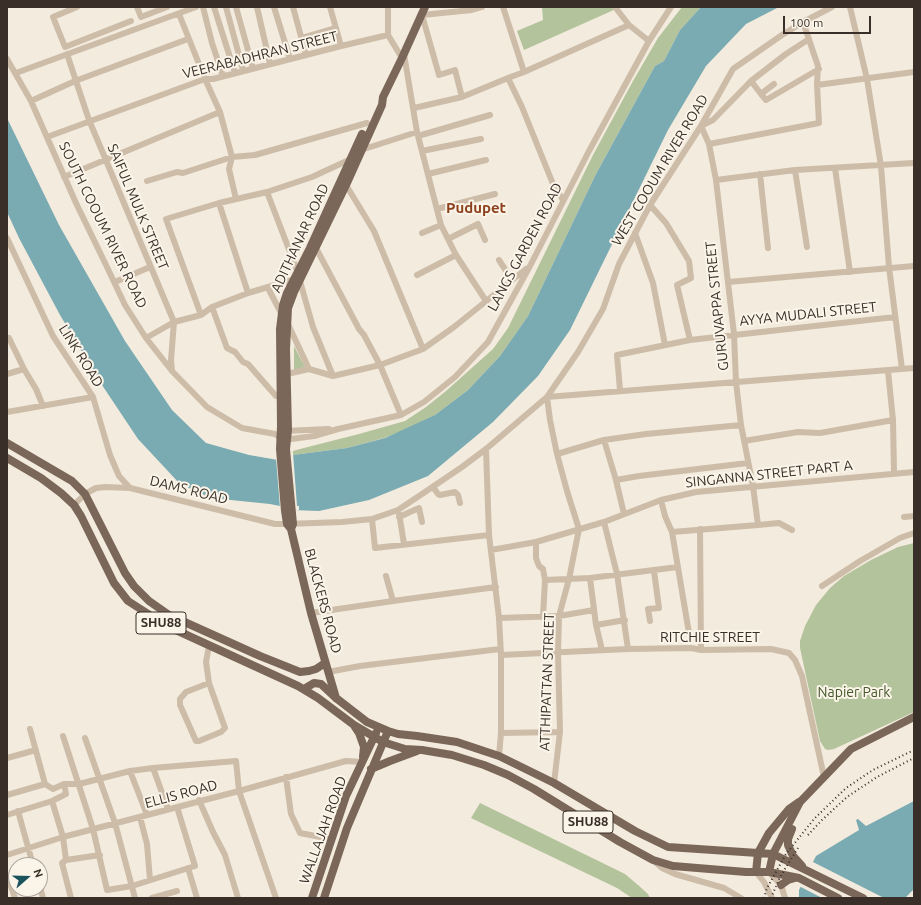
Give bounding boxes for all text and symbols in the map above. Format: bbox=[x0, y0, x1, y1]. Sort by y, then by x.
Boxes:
scale bar bbox=[785, 8, 873, 34]
text: 100 m bbox=[790, 16, 823, 29]
street label: VEERABADHRAN STREET bbox=[181, 28, 339, 82]
street label: WEST COOUM RIVER ROAD bbox=[608, 91, 712, 249]
street label: SOUTH COOUM RIVER ROAD bbox=[55, 139, 151, 311]
street label: SAIFUL MULK STREET bbox=[104, 141, 172, 273]
street label: LANGS GARDEN ROAD bbox=[484, 180, 566, 314]
street label: ADITHANAR ROAD bbox=[267, 181, 333, 295]
district label: Pudupet bbox=[446, 199, 506, 217]
street label: GURUVAPPA STREET bbox=[702, 240, 732, 372]
street label: AYYA MUDALI STREET bbox=[739, 298, 877, 330]
street label: LINK ROAD bbox=[55, 322, 107, 390]
street label: SINGANNA STREET PART A bbox=[685, 457, 853, 491]
street label: DAMS ROAD bbox=[148, 472, 230, 508]
street label: BLACKERS ROAD bbox=[301, 547, 345, 655]
road number: SHU88 bbox=[136, 612, 186, 634]
street label: ATTHIPATTAN STREET bbox=[536, 613, 558, 751]
street label: RITCHIE STREET bbox=[660, 629, 760, 645]
park label: Napier Park bbox=[818, 684, 890, 700]
street label: WALLAJAH ROAD bbox=[296, 774, 350, 886]
street label: ELLIS ROAD bbox=[143, 776, 219, 812]
road number: SHU88 bbox=[563, 811, 613, 833]
north arrow bbox=[8, 857, 48, 897]
text: N bbox=[31, 867, 45, 879]

